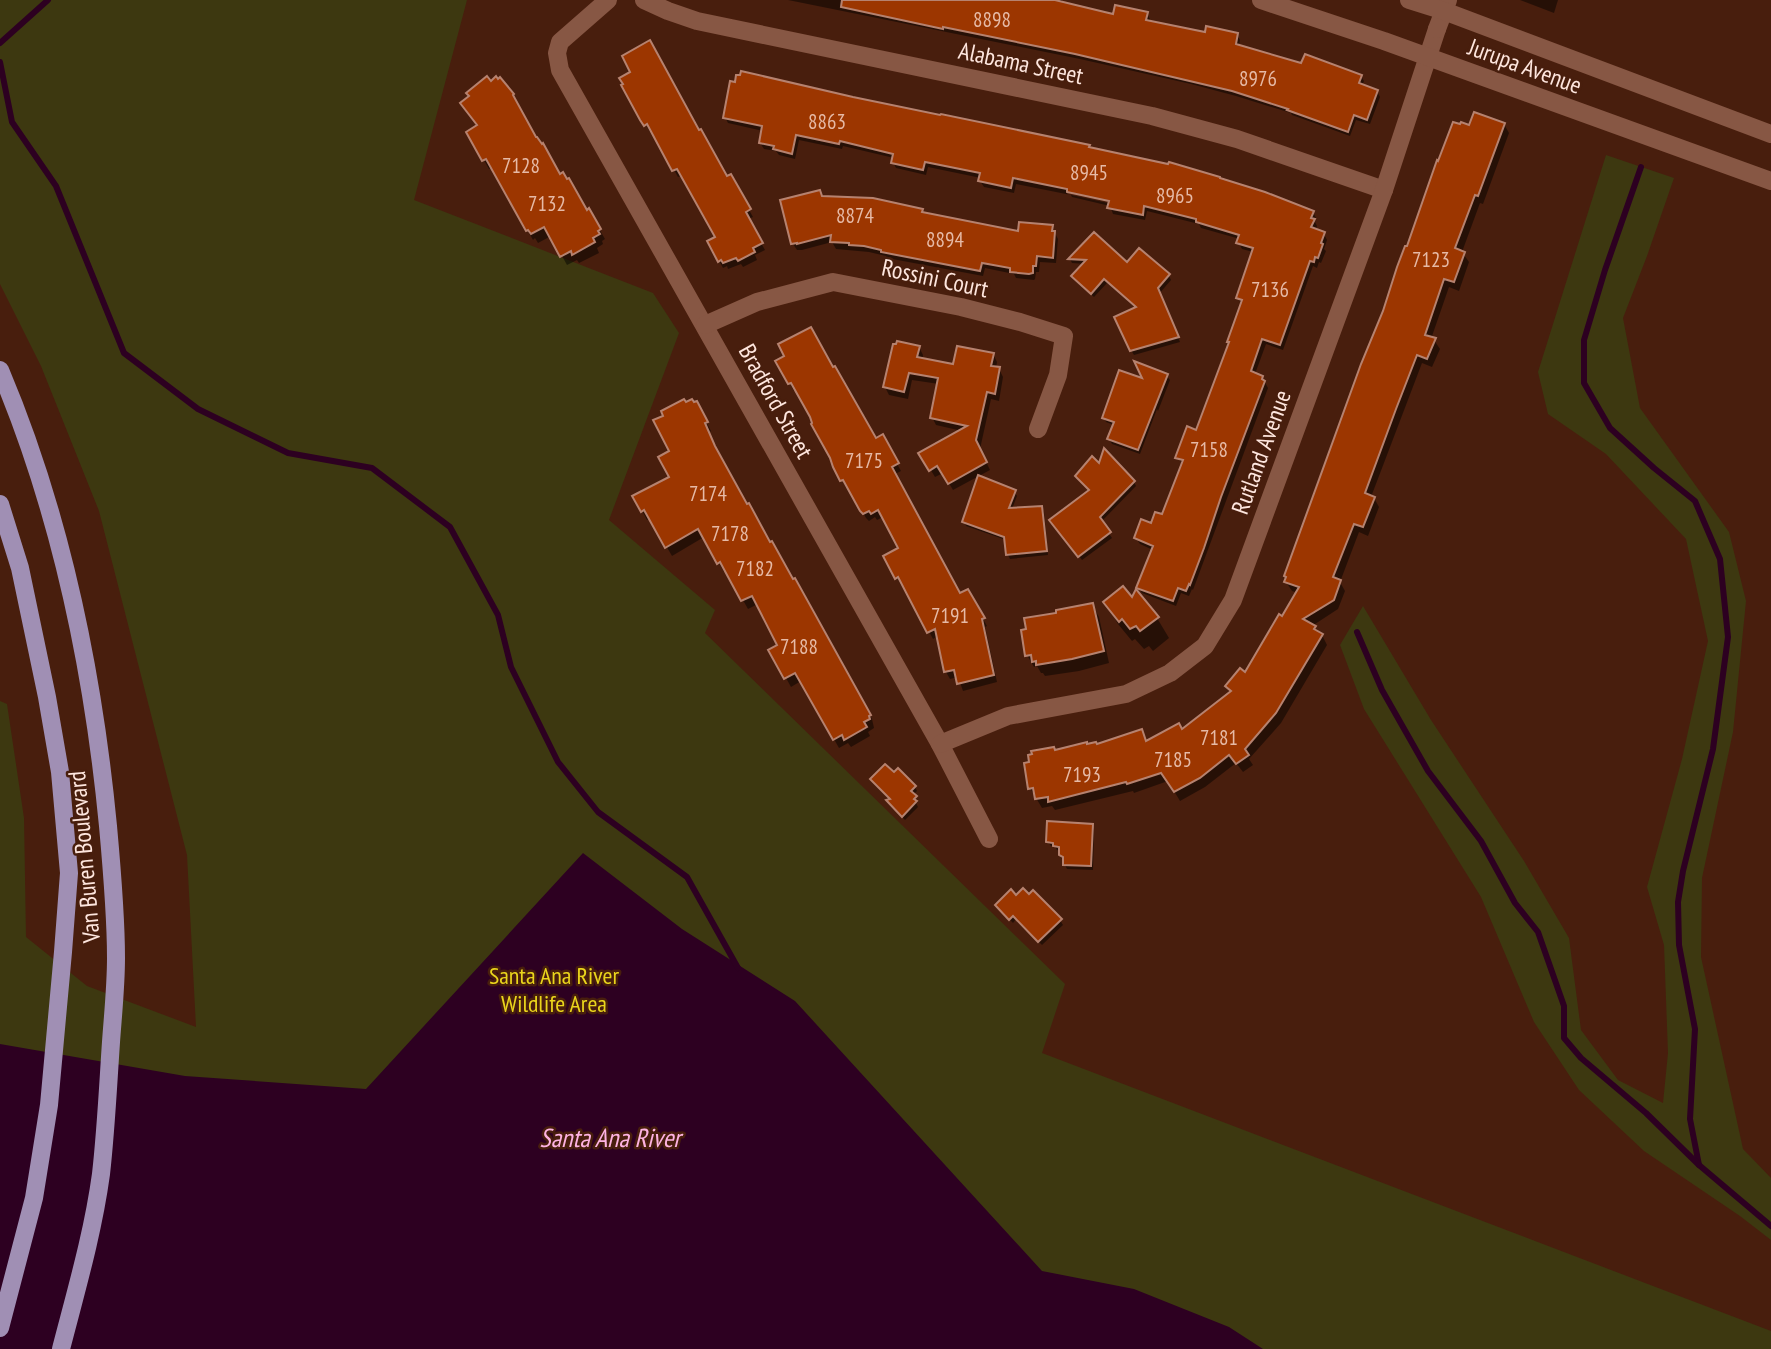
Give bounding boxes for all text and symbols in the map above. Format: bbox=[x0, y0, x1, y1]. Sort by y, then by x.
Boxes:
house number: 8898 bbox=[973, 6, 1011, 33]
street label: Jurupa Avenue bbox=[1463, 31, 1586, 101]
street label: Alabama Street bbox=[956, 35, 1087, 91]
house number: 8976 bbox=[1239, 65, 1277, 92]
house number: 8863 bbox=[808, 108, 846, 135]
house number: 7128 bbox=[502, 152, 540, 179]
house number: 8945 bbox=[1070, 159, 1108, 186]
house number: 8965 bbox=[1156, 182, 1194, 209]
house number: 7132 bbox=[528, 190, 566, 217]
house number: 8874 bbox=[836, 202, 874, 229]
house number: 8894 bbox=[926, 226, 964, 253]
house number: 7123 bbox=[1412, 246, 1450, 273]
street label: Rossini Court bbox=[879, 252, 991, 304]
house number: 7136 bbox=[1251, 276, 1289, 303]
street label: Bradford Street bbox=[732, 338, 820, 464]
street label: Rutland Avenue bbox=[1224, 386, 1298, 518]
house number: 7158 bbox=[1190, 436, 1228, 463]
house number: 7175 bbox=[845, 447, 883, 474]
house number: 7174 bbox=[689, 480, 727, 507]
house number: 7178 bbox=[711, 520, 749, 547]
house number: 7182 bbox=[736, 555, 774, 582]
house number: 7191 bbox=[931, 602, 969, 629]
house number: 7188 bbox=[780, 633, 818, 660]
house number: 7181 bbox=[1200, 724, 1238, 751]
house number: 7185 bbox=[1154, 746, 1192, 773]
house number: 7193 bbox=[1063, 761, 1101, 788]
street label: Van Buren Boulevard bbox=[61, 770, 107, 945]
park label: Santa Ana River Wildlife Area bbox=[489, 960, 619, 1019]
water label: Santa Ana River bbox=[540, 1121, 684, 1154]

